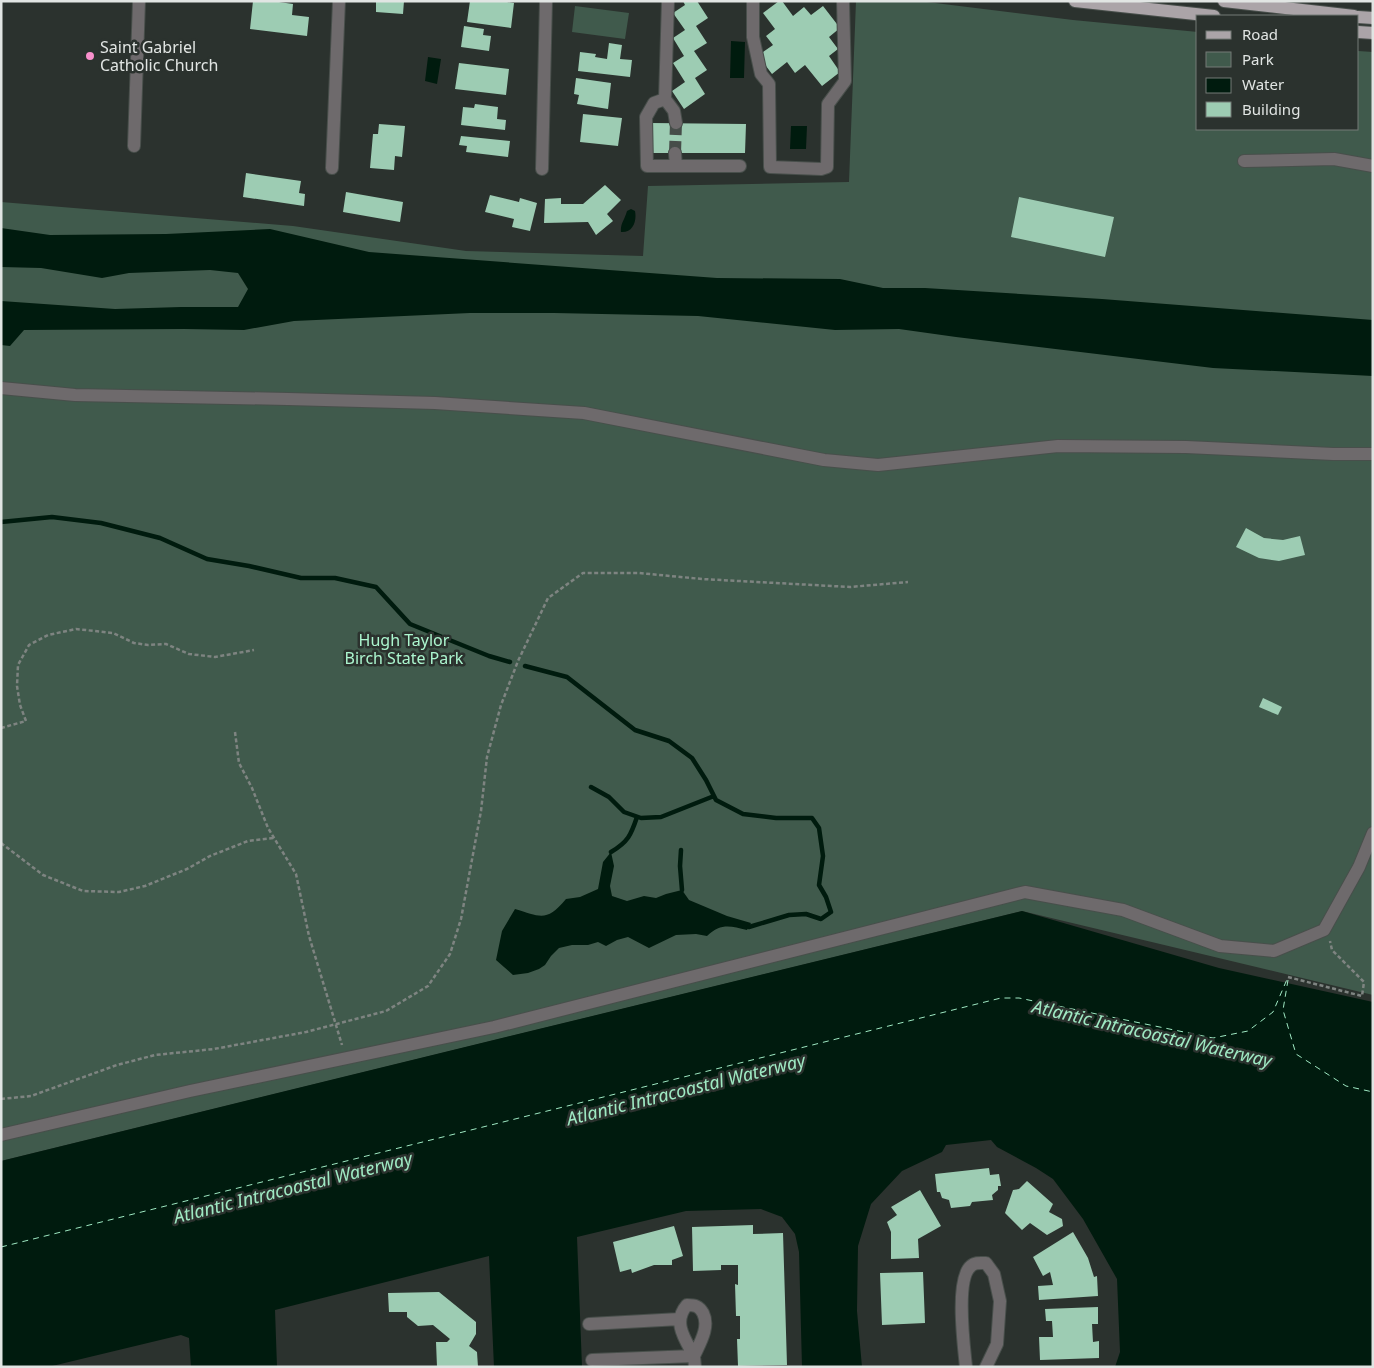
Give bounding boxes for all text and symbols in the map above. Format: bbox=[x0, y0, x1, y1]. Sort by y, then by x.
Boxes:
legend bbox=[1196, 15, 1359, 130]
text: Road bbox=[1242, 24, 1278, 44]
place label: Saint Gabriel Catholic Church bbox=[100, 36, 218, 76]
text: Park bbox=[1242, 49, 1274, 69]
marker: Saint Gabriel Catholic Church bbox=[84, 50, 96, 62]
text: Water bbox=[1242, 74, 1284, 94]
text: Building bbox=[1242, 99, 1300, 119]
park label: Hugh Taylor Birch State Park bbox=[345, 629, 464, 669]
water label: Atlantic Intracoastal Waterway bbox=[1028, 993, 1276, 1073]
water label: Atlantic Intracoastal Waterway bbox=[562, 1047, 809, 1131]
water label: Atlantic Intracoastal Waterway bbox=[169, 1145, 416, 1229]

